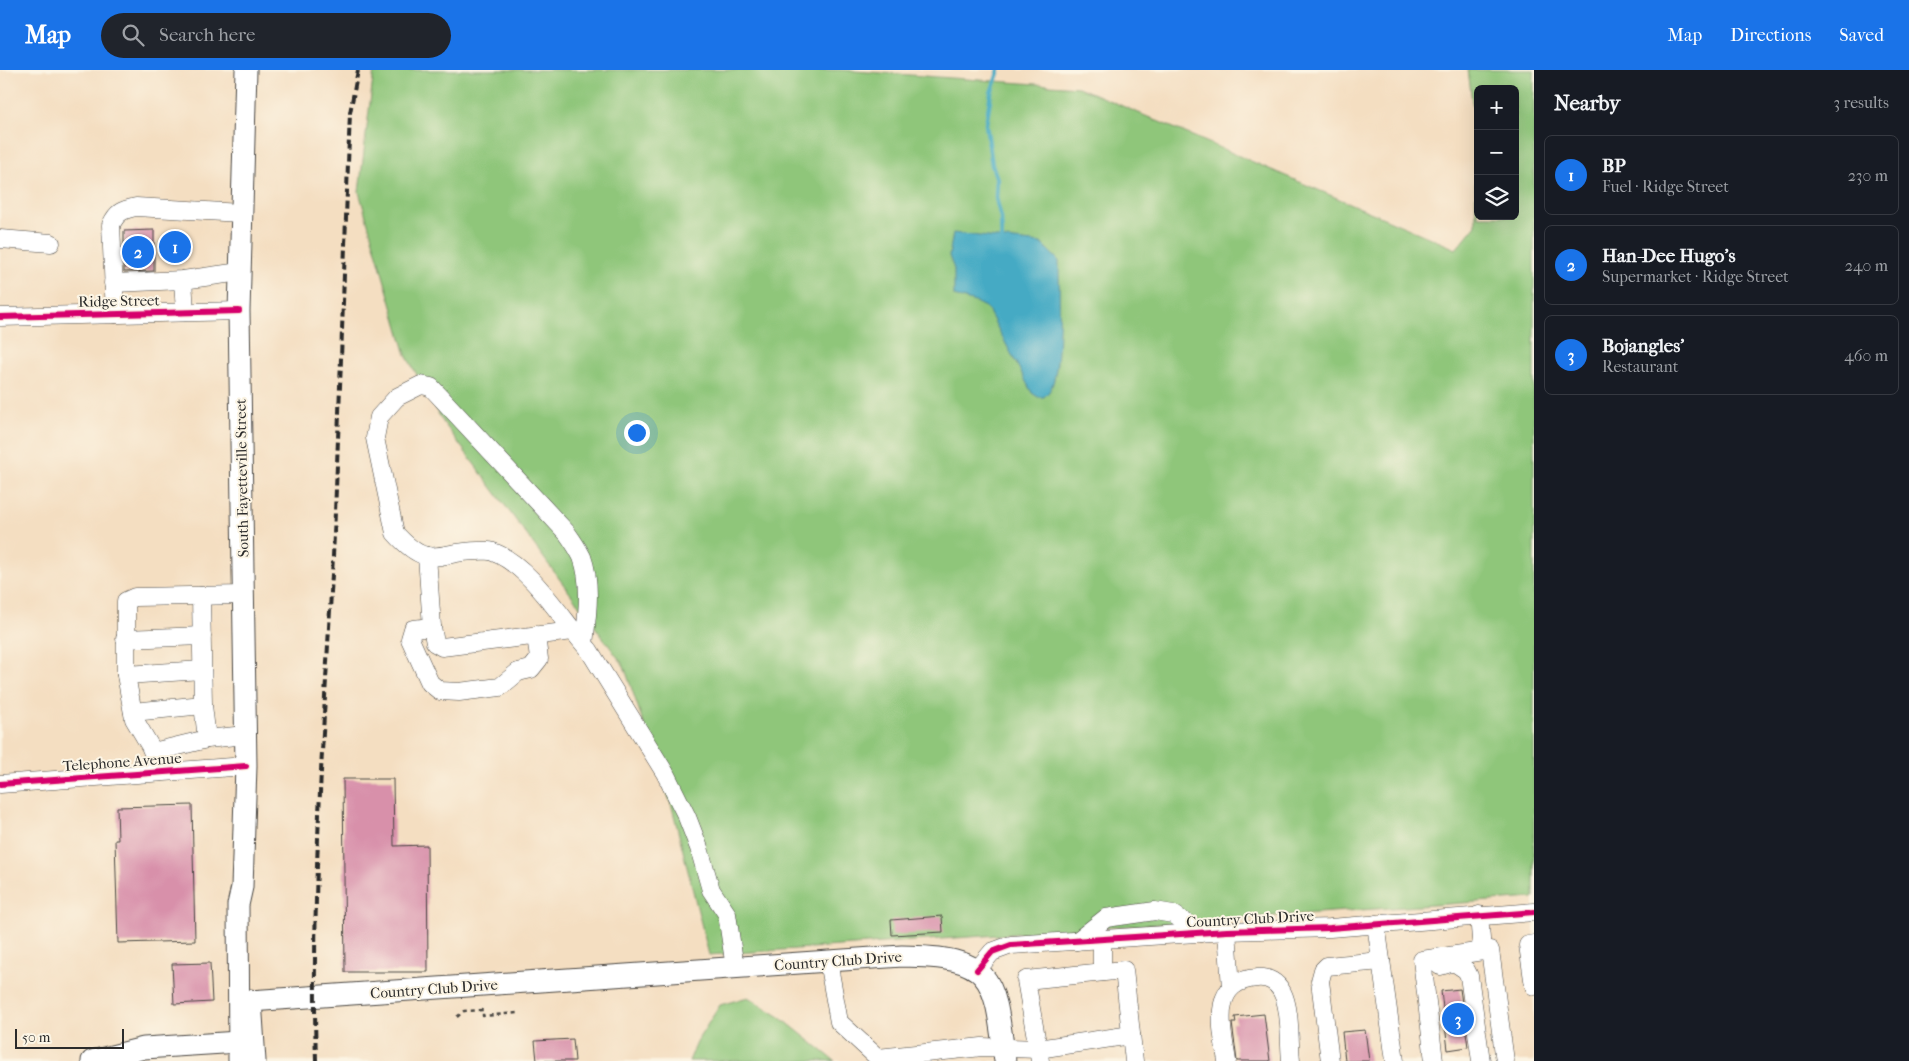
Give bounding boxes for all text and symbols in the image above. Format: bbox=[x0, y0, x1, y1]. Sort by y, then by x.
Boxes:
search box bbox=[101, 13, 451, 58]
text: Map bbox=[25, 21, 71, 49]
icon: search bbox=[119, 21, 147, 49]
text: Search here bbox=[159, 24, 255, 46]
text: Map bbox=[1668, 25, 1702, 46]
text: Directions bbox=[1730, 25, 1811, 46]
text: Saved bbox=[1839, 25, 1884, 46]
map controls bbox=[1474, 85, 1519, 220]
button: + bbox=[1474, 85, 1519, 130]
text: Nearby bbox=[1554, 91, 1620, 115]
text: 3 results bbox=[1833, 93, 1889, 112]
button: − bbox=[1474, 130, 1519, 175]
text: BP bbox=[1602, 155, 1626, 177]
text: 1 bbox=[1568, 166, 1574, 185]
text: 230 m bbox=[1848, 166, 1888, 185]
button: layers bbox=[1474, 175, 1519, 220]
text: Fuel · Ridge Street bbox=[1602, 177, 1729, 196]
pin: 1 bbox=[159, 228, 191, 266]
pin: 2 bbox=[122, 233, 154, 271]
text: Han-Dee Hugo's bbox=[1602, 245, 1735, 267]
text: 2 bbox=[1567, 256, 1575, 275]
text: 240 m bbox=[1845, 256, 1888, 275]
text: Supermarket · Ridge Street bbox=[1602, 267, 1789, 286]
street label: Ridge Street bbox=[78, 291, 161, 311]
text: Bojangles' bbox=[1602, 335, 1684, 357]
text: 3 bbox=[1568, 346, 1574, 365]
text: 460 m bbox=[1844, 346, 1888, 365]
text: Restaurant bbox=[1602, 357, 1678, 376]
street label: South Fayetteville Street bbox=[232, 398, 252, 558]
your location bbox=[624, 420, 650, 446]
street label: Telephone Avenue bbox=[62, 749, 183, 775]
street label: Country Club Drive bbox=[1186, 907, 1315, 931]
street label: Country Club Drive bbox=[774, 948, 903, 974]
street label: Country Club Drive bbox=[370, 976, 499, 1002]
pin: 3 bbox=[1442, 1000, 1474, 1038]
scale bar bbox=[15, 1026, 124, 1049]
text: 50 m bbox=[22, 1029, 50, 1046]

